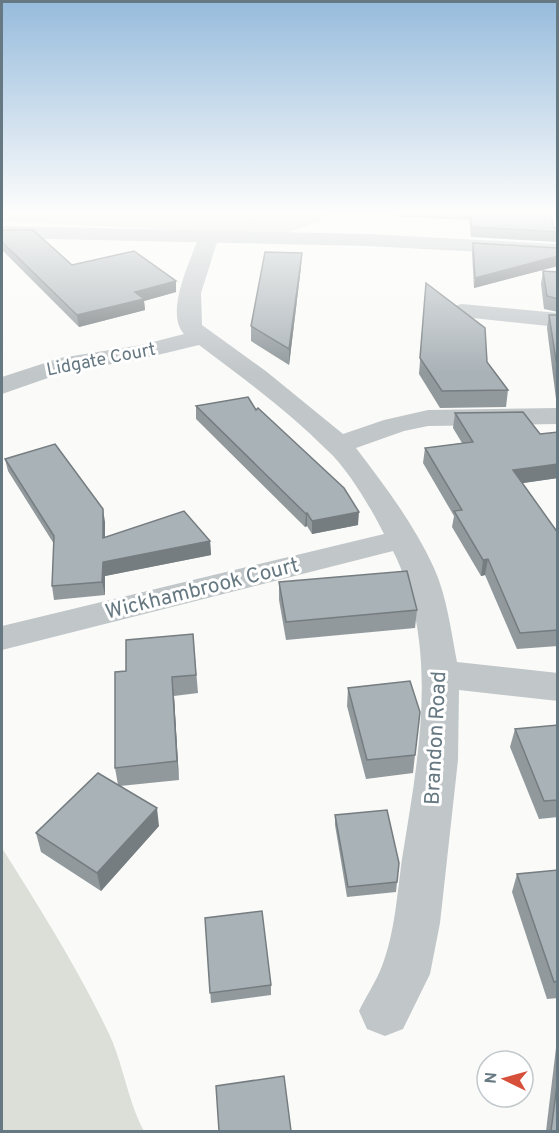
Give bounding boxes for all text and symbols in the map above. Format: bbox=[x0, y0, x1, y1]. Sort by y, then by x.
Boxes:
street label: Lidgate Court bbox=[45, 339, 158, 382]
street label: Wickhambrook Court bbox=[103, 552, 302, 627]
street label: Brandon Road bbox=[420, 671, 453, 806]
north arrow bbox=[475, 1049, 535, 1109]
text: N bbox=[482, 1071, 503, 1084]

